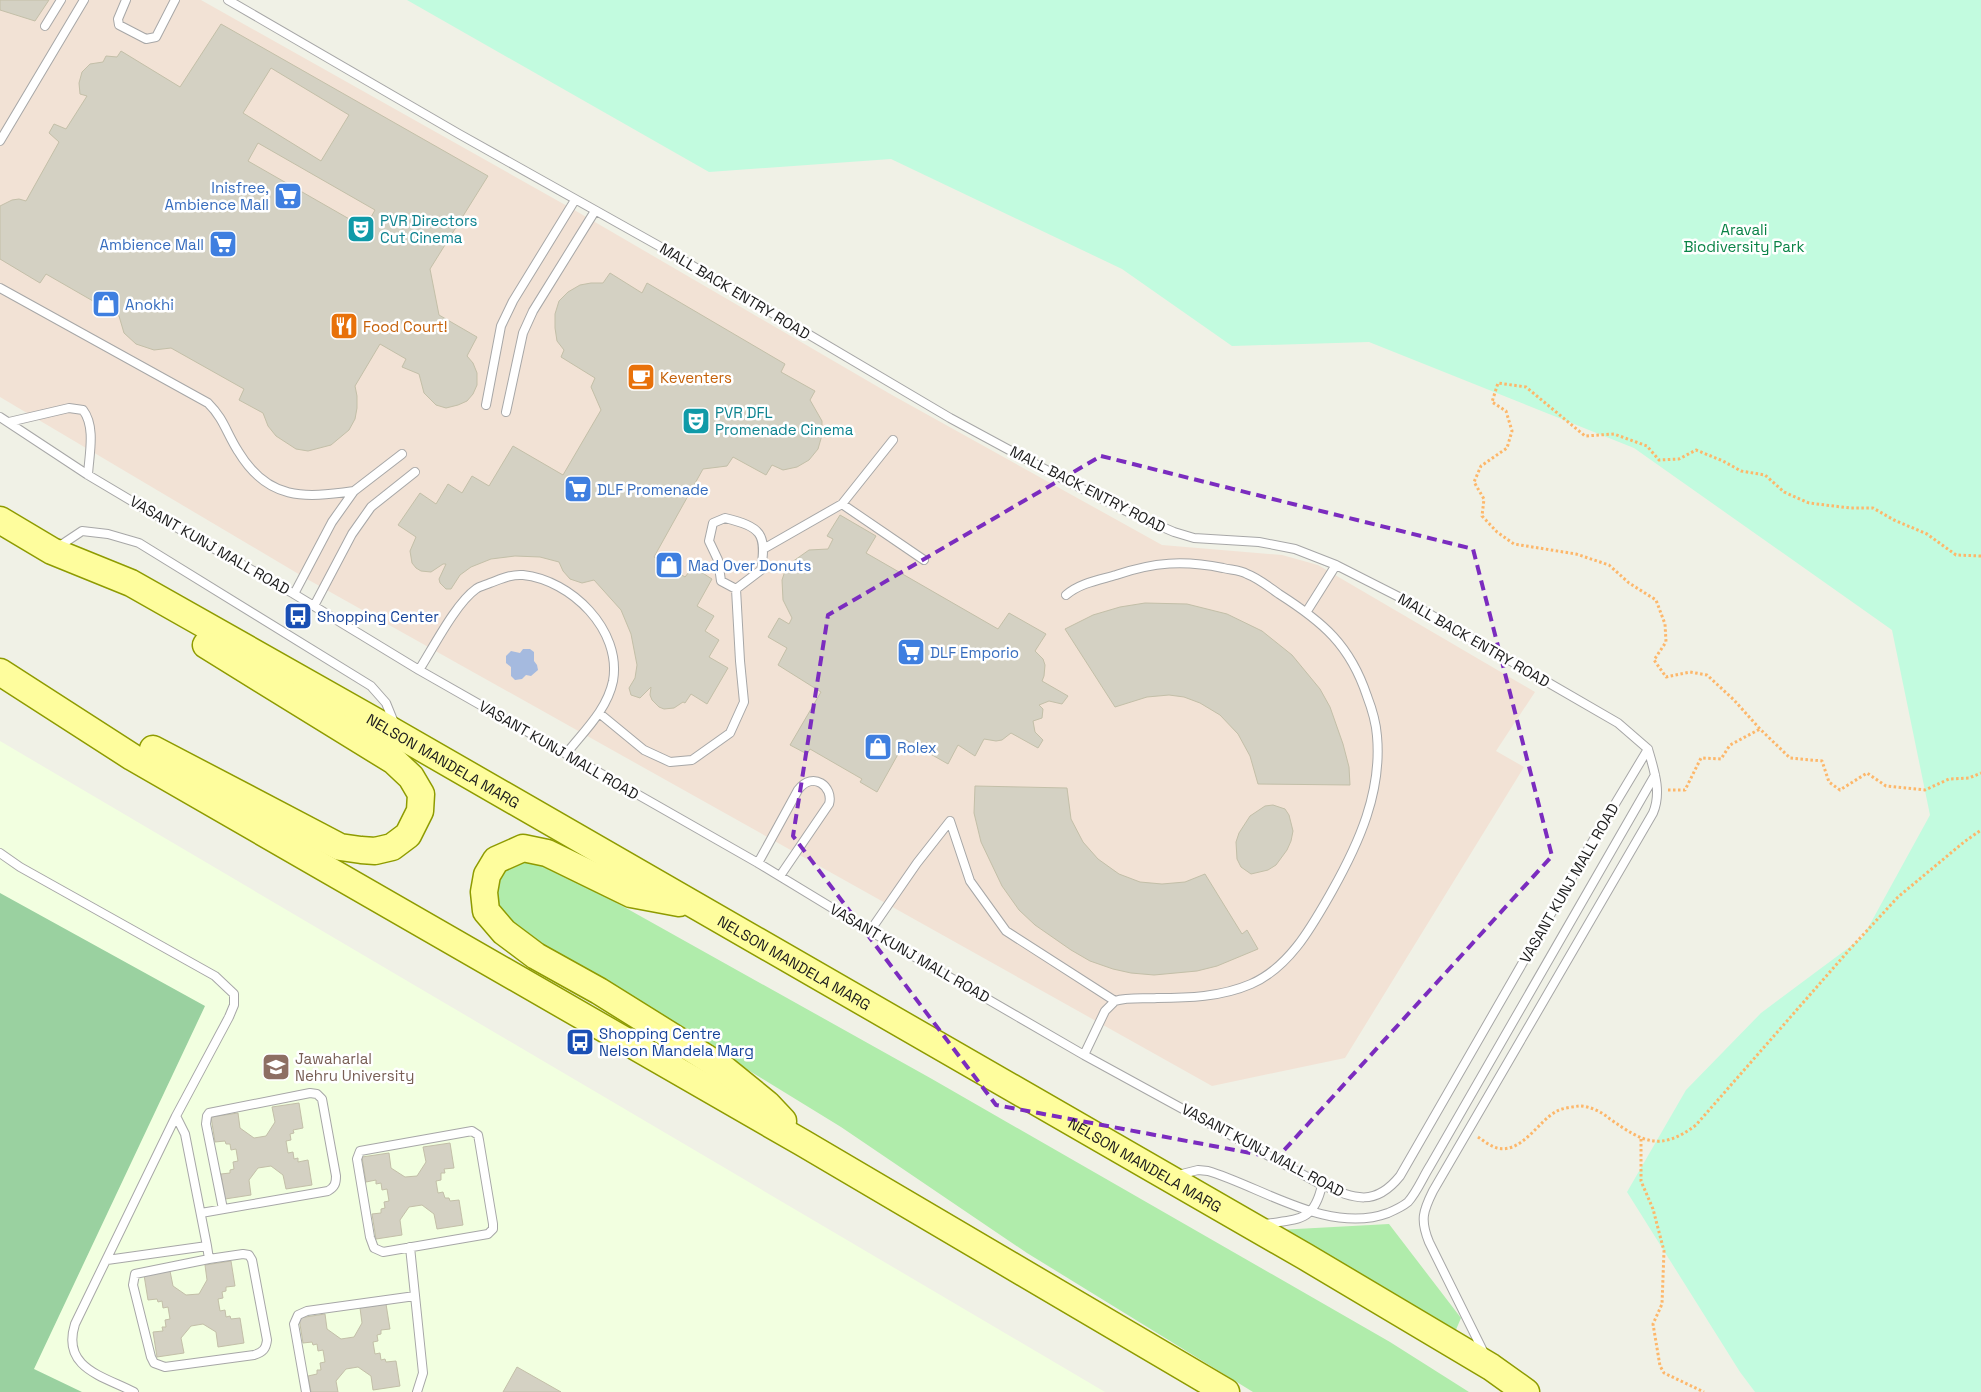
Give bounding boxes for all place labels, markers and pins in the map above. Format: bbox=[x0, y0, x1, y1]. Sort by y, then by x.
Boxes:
place label: Inisfree, Ambience Mall bbox=[165, 178, 269, 214]
supermarket icon: Inisfree, Ambience Mall bbox=[273, 181, 303, 211]
place label: PVR Directors Cut Cinema bbox=[380, 211, 477, 247]
theatre icon: PVR Directors Cut Cinema bbox=[346, 214, 376, 244]
supermarket icon: Ambience Mall bbox=[208, 229, 238, 259]
place label: Ambience Mall bbox=[100, 235, 204, 254]
shop icon: Anokhi bbox=[91, 289, 121, 319]
place label: Anokhi bbox=[125, 295, 174, 314]
restaurant icon: Food Court! bbox=[329, 311, 359, 341]
place label: Food Court! bbox=[363, 317, 448, 336]
cafe icon: Keventers bbox=[626, 362, 656, 392]
place label: Keventers bbox=[660, 368, 732, 387]
place label: PVR DFL Promenade Cinema bbox=[715, 403, 854, 439]
theatre icon: PVR DFL Promenade Cinema bbox=[681, 406, 711, 436]
supermarket icon: DLF Promenade bbox=[563, 474, 593, 504]
place label: DLF Promenade bbox=[597, 480, 709, 499]
shop icon: Mad Over Donuts bbox=[654, 550, 684, 580]
place label: Mad Over Donuts bbox=[688, 556, 811, 575]
bus stop icon: Shopping Center bbox=[283, 601, 313, 631]
place label: Shopping Center bbox=[317, 607, 439, 626]
supermarket icon: DLF Emporio bbox=[896, 637, 926, 667]
place label: DLF Emporio bbox=[930, 643, 1019, 662]
shop icon: Rolex bbox=[863, 732, 893, 762]
place label: Rolex bbox=[897, 738, 937, 757]
place label: Shopping Centre Nelson Mandela Marg bbox=[599, 1024, 754, 1060]
bus stop icon: Shopping Centre Nelson Mandela Marg bbox=[565, 1027, 595, 1057]
place label: Jawaharlal Nehru University bbox=[295, 1049, 414, 1085]
school or university icon: Jawaharlal Nehru University bbox=[261, 1052, 291, 1082]

